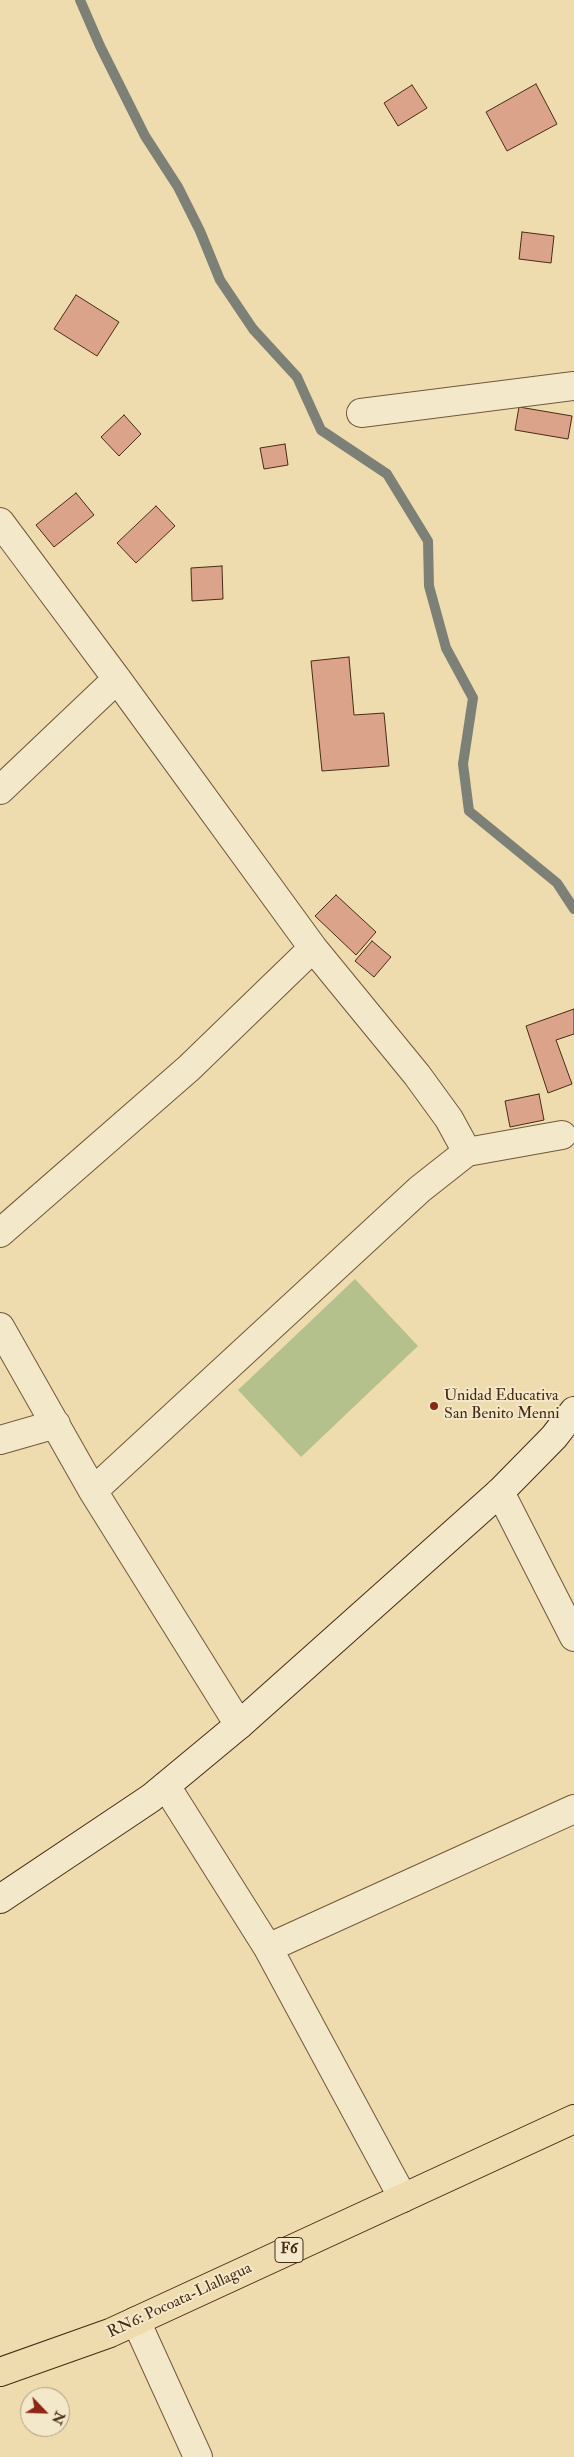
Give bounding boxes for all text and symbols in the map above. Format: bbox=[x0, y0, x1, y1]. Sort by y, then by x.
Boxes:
place label: Unidad Educativa San Benito Menni bbox=[444, 1387, 560, 1425]
marker: Unidad Educativa San Benito Menni bbox=[428, 1400, 440, 1412]
road number: F6 bbox=[275, 2238, 303, 2262]
street label: RN6: Pocoata-Llallagua bbox=[105, 2259, 255, 2343]
north arrow bbox=[20, 2387, 70, 2437]
text: N bbox=[48, 2409, 69, 2427]

